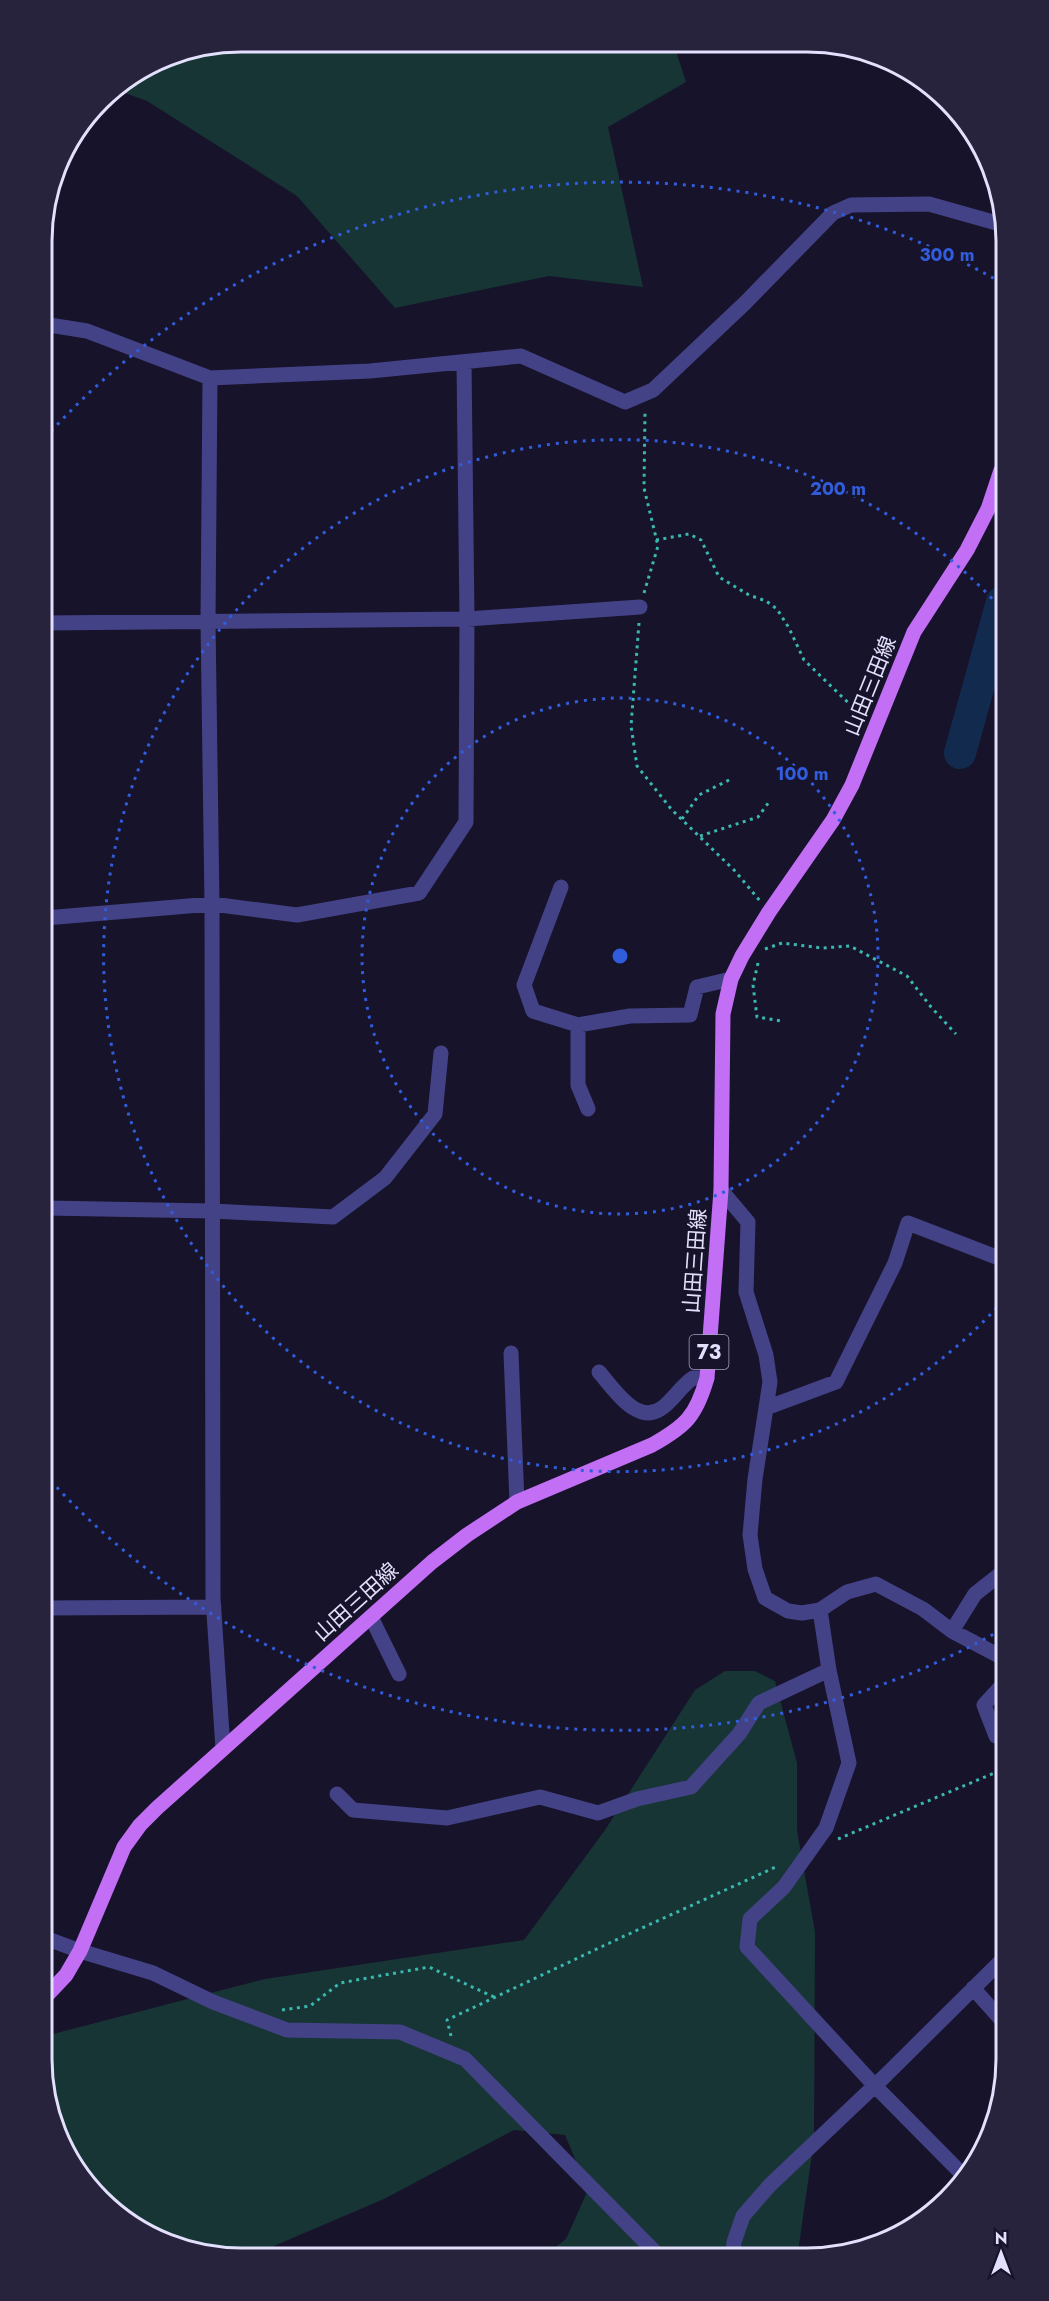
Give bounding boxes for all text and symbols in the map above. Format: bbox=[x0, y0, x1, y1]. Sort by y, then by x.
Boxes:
text: 300 m bbox=[919, 242, 975, 268]
text: 200 m bbox=[810, 476, 866, 502]
street label: 山田三田線 bbox=[836, 632, 904, 740]
text: 100 m bbox=[775, 761, 829, 787]
centre of rings bbox=[610, 946, 630, 966]
street label: 山田三田線 bbox=[676, 1208, 714, 1314]
road number: 73 bbox=[690, 1335, 728, 1369]
street label: 山田三田線 bbox=[307, 1556, 405, 1648]
north arrow bbox=[971, 2223, 1031, 2283]
text: N bbox=[995, 2227, 1007, 2250]

